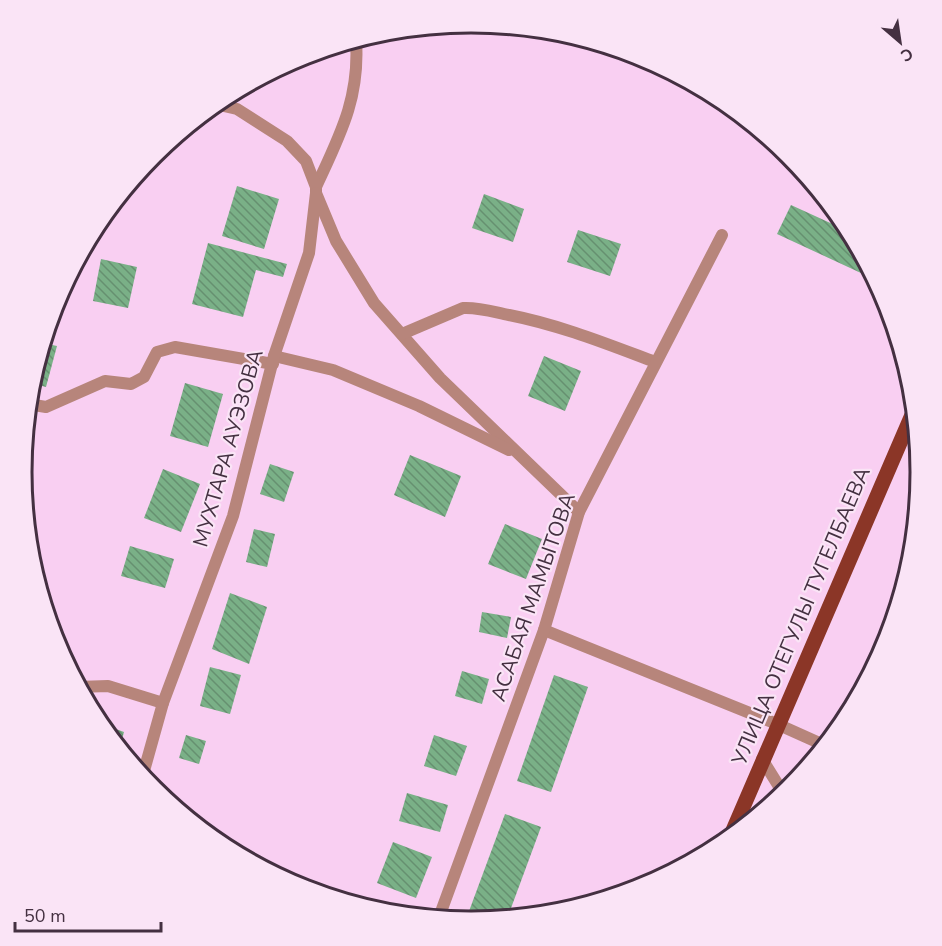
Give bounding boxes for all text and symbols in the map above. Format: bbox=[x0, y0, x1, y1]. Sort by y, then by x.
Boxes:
north arrow bbox=[870, 12, 930, 72]
text: С bbox=[897, 42, 917, 67]
street label: МУХТАРА АУЭЗОВА bbox=[186, 346, 270, 550]
street label: УЛИЦА ОТЕГУЛЫ ТУГЕЛБАЕВА bbox=[725, 462, 877, 771]
street label: АСАБАЯ МАМЫТОВА bbox=[484, 489, 582, 705]
scale bar bbox=[15, 895, 160, 933]
text: 50 m bbox=[24, 904, 66, 928]

